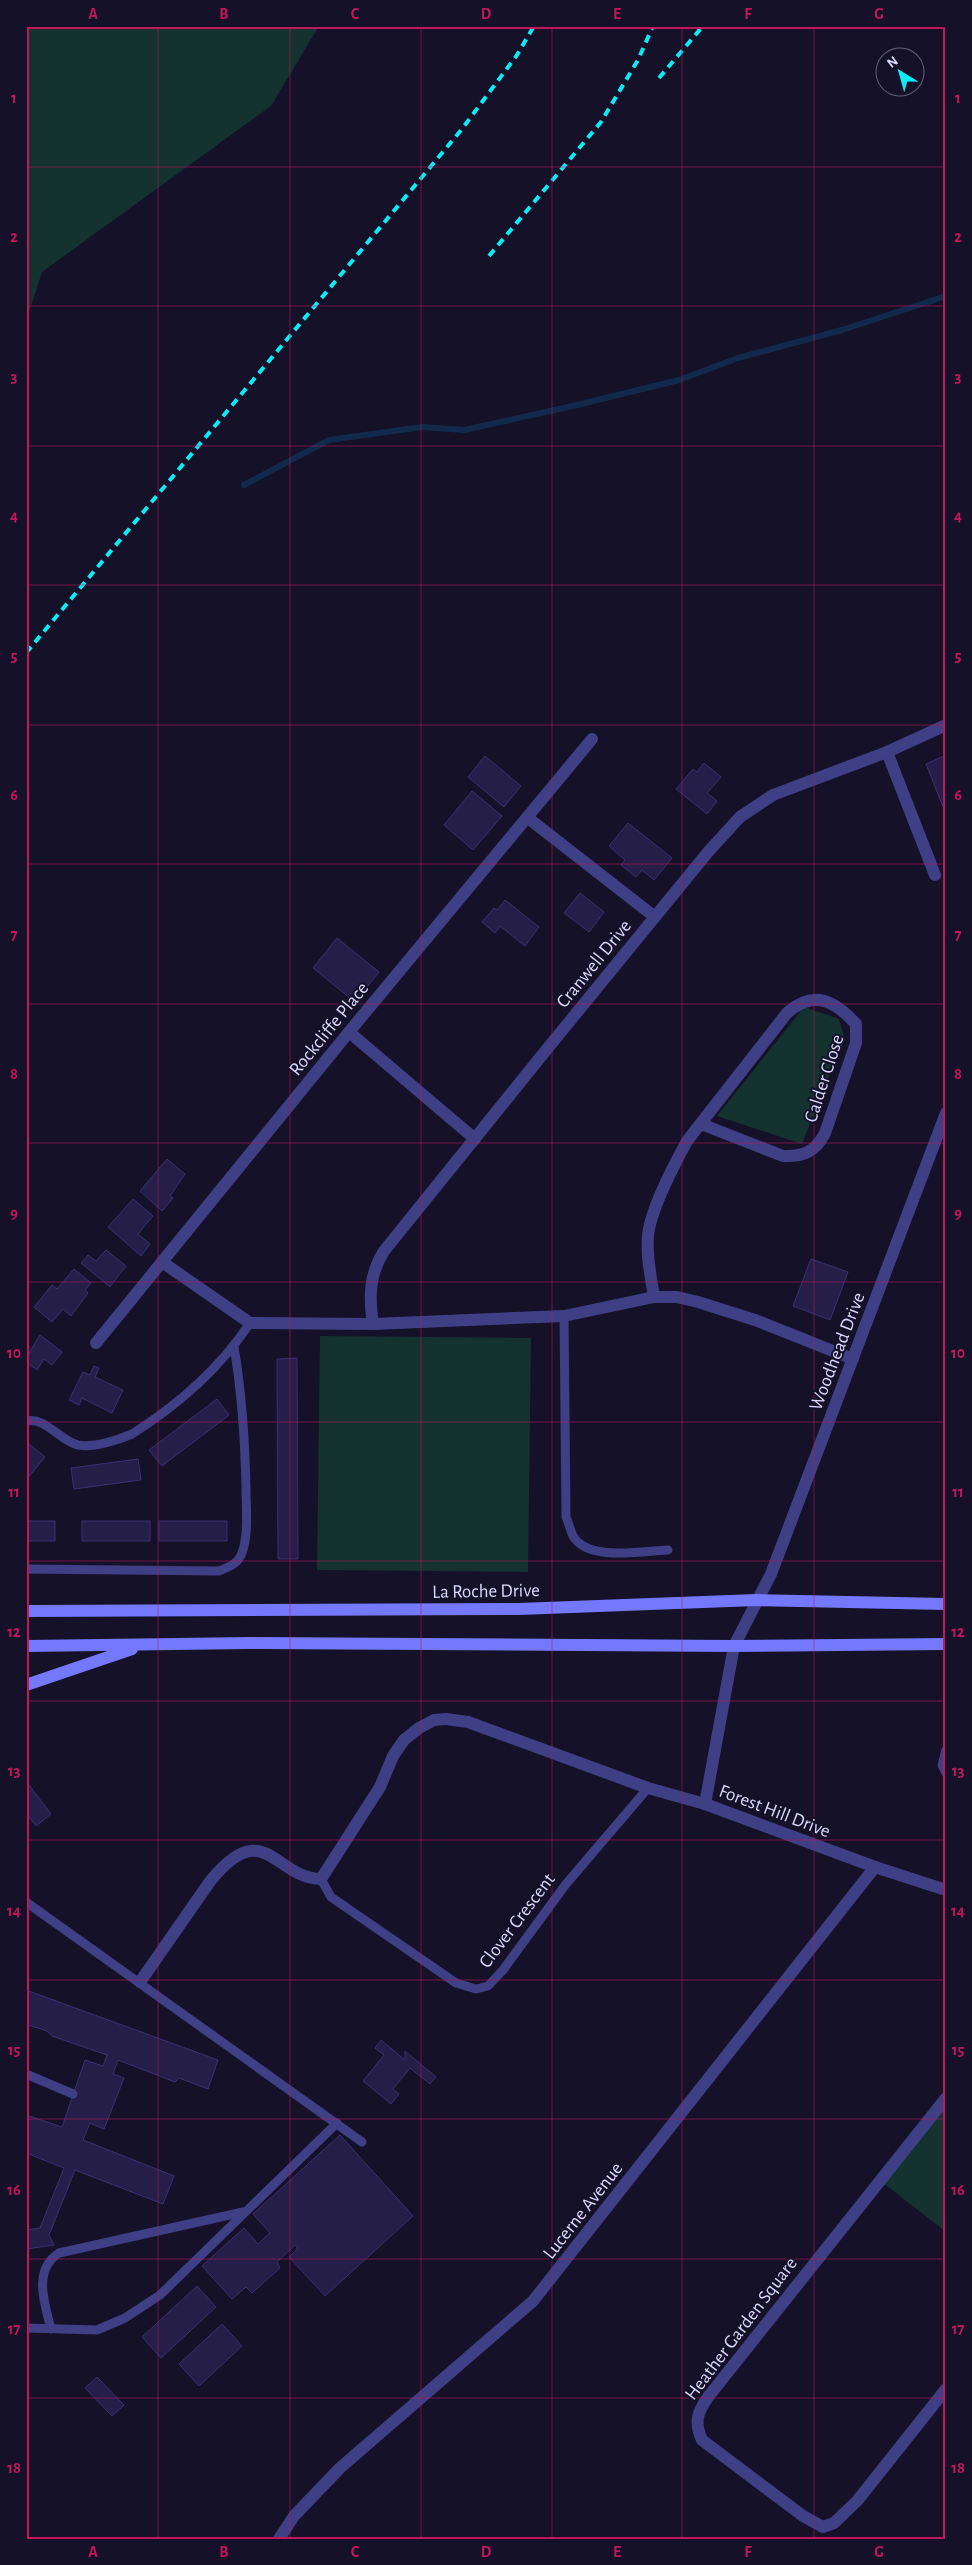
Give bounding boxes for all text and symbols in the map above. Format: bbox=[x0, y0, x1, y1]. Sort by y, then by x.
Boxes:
text: A bbox=[88, 6, 98, 22]
text: B bbox=[219, 6, 229, 22]
text: C bbox=[351, 6, 360, 22]
text: D bbox=[481, 6, 492, 22]
text: E bbox=[613, 6, 621, 22]
text: F bbox=[744, 6, 752, 22]
text: G bbox=[874, 6, 884, 22]
north arrow bbox=[874, 48, 924, 98]
text: N bbox=[885, 54, 901, 71]
text: 1 bbox=[11, 90, 17, 106]
text: 1 bbox=[955, 90, 961, 106]
text: 2 bbox=[10, 229, 18, 245]
text: 2 bbox=[954, 229, 962, 245]
text: 3 bbox=[11, 369, 18, 385]
text: 3 bbox=[955, 369, 962, 385]
text: 4 bbox=[10, 508, 18, 524]
text: 4 bbox=[954, 508, 962, 524]
text: 5 bbox=[11, 648, 18, 664]
text: 5 bbox=[955, 648, 962, 664]
text: 6 bbox=[10, 787, 18, 803]
text: 6 bbox=[954, 787, 962, 803]
street label: Cranwell Drive bbox=[553, 916, 635, 1011]
text: 7 bbox=[11, 927, 18, 943]
text: 7 bbox=[955, 927, 962, 943]
street label: Rockcliffe Place bbox=[286, 979, 372, 1079]
street label: Calder Close bbox=[801, 1032, 848, 1125]
text: 8 bbox=[10, 1066, 18, 1082]
text: 8 bbox=[954, 1066, 962, 1082]
text: 9 bbox=[10, 1205, 18, 1221]
text: 9 bbox=[954, 1205, 962, 1221]
street label: Woodhead Drive bbox=[806, 1290, 869, 1413]
text: 10 bbox=[7, 1345, 21, 1361]
text: 10 bbox=[951, 1345, 965, 1361]
text: 11 bbox=[8, 1484, 20, 1500]
text: 11 bbox=[952, 1484, 964, 1500]
street label: La Roche Drive bbox=[432, 1581, 540, 1602]
text: 12 bbox=[7, 1624, 21, 1640]
text: 12 bbox=[951, 1624, 965, 1640]
text: 13 bbox=[8, 1763, 20, 1779]
text: 13 bbox=[952, 1763, 964, 1779]
street label: Forest Hill Drive bbox=[716, 1781, 833, 1841]
street label: Clover Crescent bbox=[476, 1870, 559, 1972]
text: 14 bbox=[7, 1903, 21, 1919]
text: 14 bbox=[951, 1903, 965, 1919]
text: 15 bbox=[8, 2042, 20, 2058]
text: 15 bbox=[952, 2042, 964, 2058]
street label: Lucerne Avenue bbox=[540, 2159, 627, 2263]
text: 16 bbox=[7, 2182, 21, 2198]
text: 16 bbox=[951, 2182, 965, 2198]
street label: Heather Garden Square bbox=[682, 2254, 801, 2404]
text: 17 bbox=[8, 2321, 20, 2337]
text: 17 bbox=[952, 2321, 964, 2337]
text: 18 bbox=[7, 2460, 21, 2476]
text: 18 bbox=[951, 2460, 965, 2476]
text: A bbox=[88, 2544, 98, 2560]
text: B bbox=[219, 2544, 229, 2560]
text: C bbox=[351, 2544, 360, 2560]
text: D bbox=[481, 2544, 492, 2560]
text: E bbox=[613, 2544, 621, 2560]
text: F bbox=[744, 2544, 752, 2560]
text: G bbox=[874, 2544, 884, 2560]

